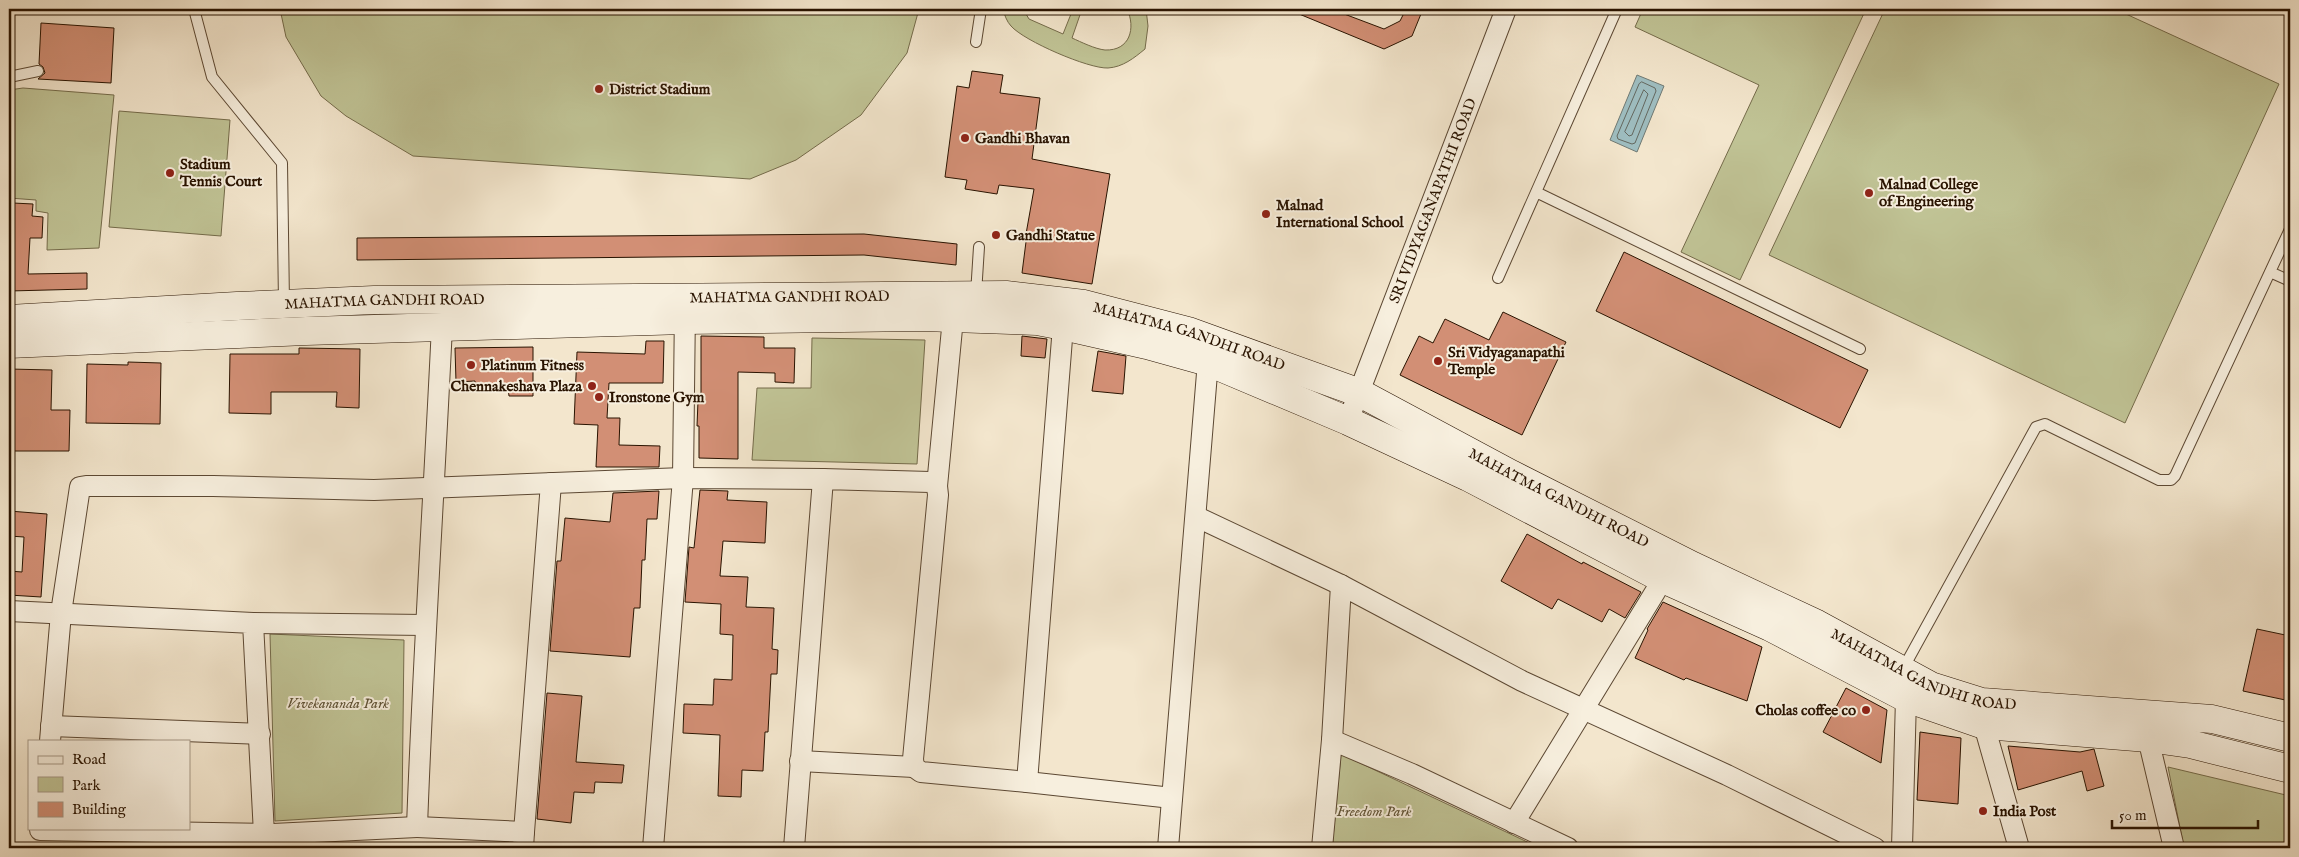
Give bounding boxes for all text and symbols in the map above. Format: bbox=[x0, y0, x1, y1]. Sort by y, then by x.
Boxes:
place label: District Stadium bbox=[609, 80, 711, 99]
marker: District Stadium bbox=[593, 83, 605, 95]
street label: SRI VIDYAGANAPATHI ROAD bbox=[1385, 95, 1480, 306]
place label: Gandhi Bhavan bbox=[975, 129, 1070, 148]
marker: Gandhi Bhavan bbox=[959, 132, 971, 144]
place label: Stadium Tennis Court bbox=[179, 155, 263, 191]
marker: Stadium Tennis Court bbox=[164, 167, 176, 179]
place label: Malnad College of Engineering bbox=[1879, 175, 1978, 211]
marker: Malnad College of Engineering bbox=[1863, 187, 1875, 199]
place label: Malnad International School bbox=[1276, 196, 1405, 232]
marker: Malnad International School bbox=[1260, 208, 1272, 220]
place label: Gandhi Statue bbox=[1006, 226, 1095, 245]
marker: Gandhi Statue bbox=[990, 229, 1002, 241]
street label: MAHATMA GANDHI ROAD bbox=[689, 286, 890, 307]
street label: MAHATMA GANDHI ROAD bbox=[284, 290, 485, 313]
street label: MAHATMA GANDHI ROAD bbox=[1091, 297, 1288, 375]
place label: Sri Vidyaganapathi Temple bbox=[1447, 343, 1565, 379]
marker: Sri Vidyaganapathi Temple bbox=[1432, 355, 1444, 367]
place label: Platinum Fitness bbox=[481, 356, 585, 375]
marker: Platinum Fitness bbox=[465, 359, 477, 371]
place label: Chennakeshava Plaza bbox=[451, 377, 583, 396]
marker: Chennakeshava Plaza bbox=[586, 380, 598, 392]
place label: Ironstone Gym bbox=[609, 388, 705, 407]
marker: Ironstone Gym bbox=[593, 391, 605, 403]
street label: MAHATMA GANDHI ROAD bbox=[1465, 444, 1652, 552]
street label: MAHATMA GANDHI ROAD bbox=[1828, 624, 2017, 714]
park label: Vivekananda Park bbox=[287, 694, 389, 713]
place label: Cholas coffee co bbox=[1755, 701, 1856, 720]
marker: Cholas coffee co bbox=[1860, 704, 1872, 716]
legend bbox=[28, 740, 190, 830]
text: Road bbox=[72, 750, 107, 769]
text: Park bbox=[72, 776, 102, 795]
scale bar bbox=[2112, 797, 2258, 829]
text: Building bbox=[72, 800, 127, 819]
park label: Freedom Park bbox=[1336, 802, 1412, 821]
place label: India Post bbox=[1993, 802, 2057, 821]
marker: India Post bbox=[1977, 805, 1989, 817]
text: 50 m bbox=[2119, 806, 2147, 825]

